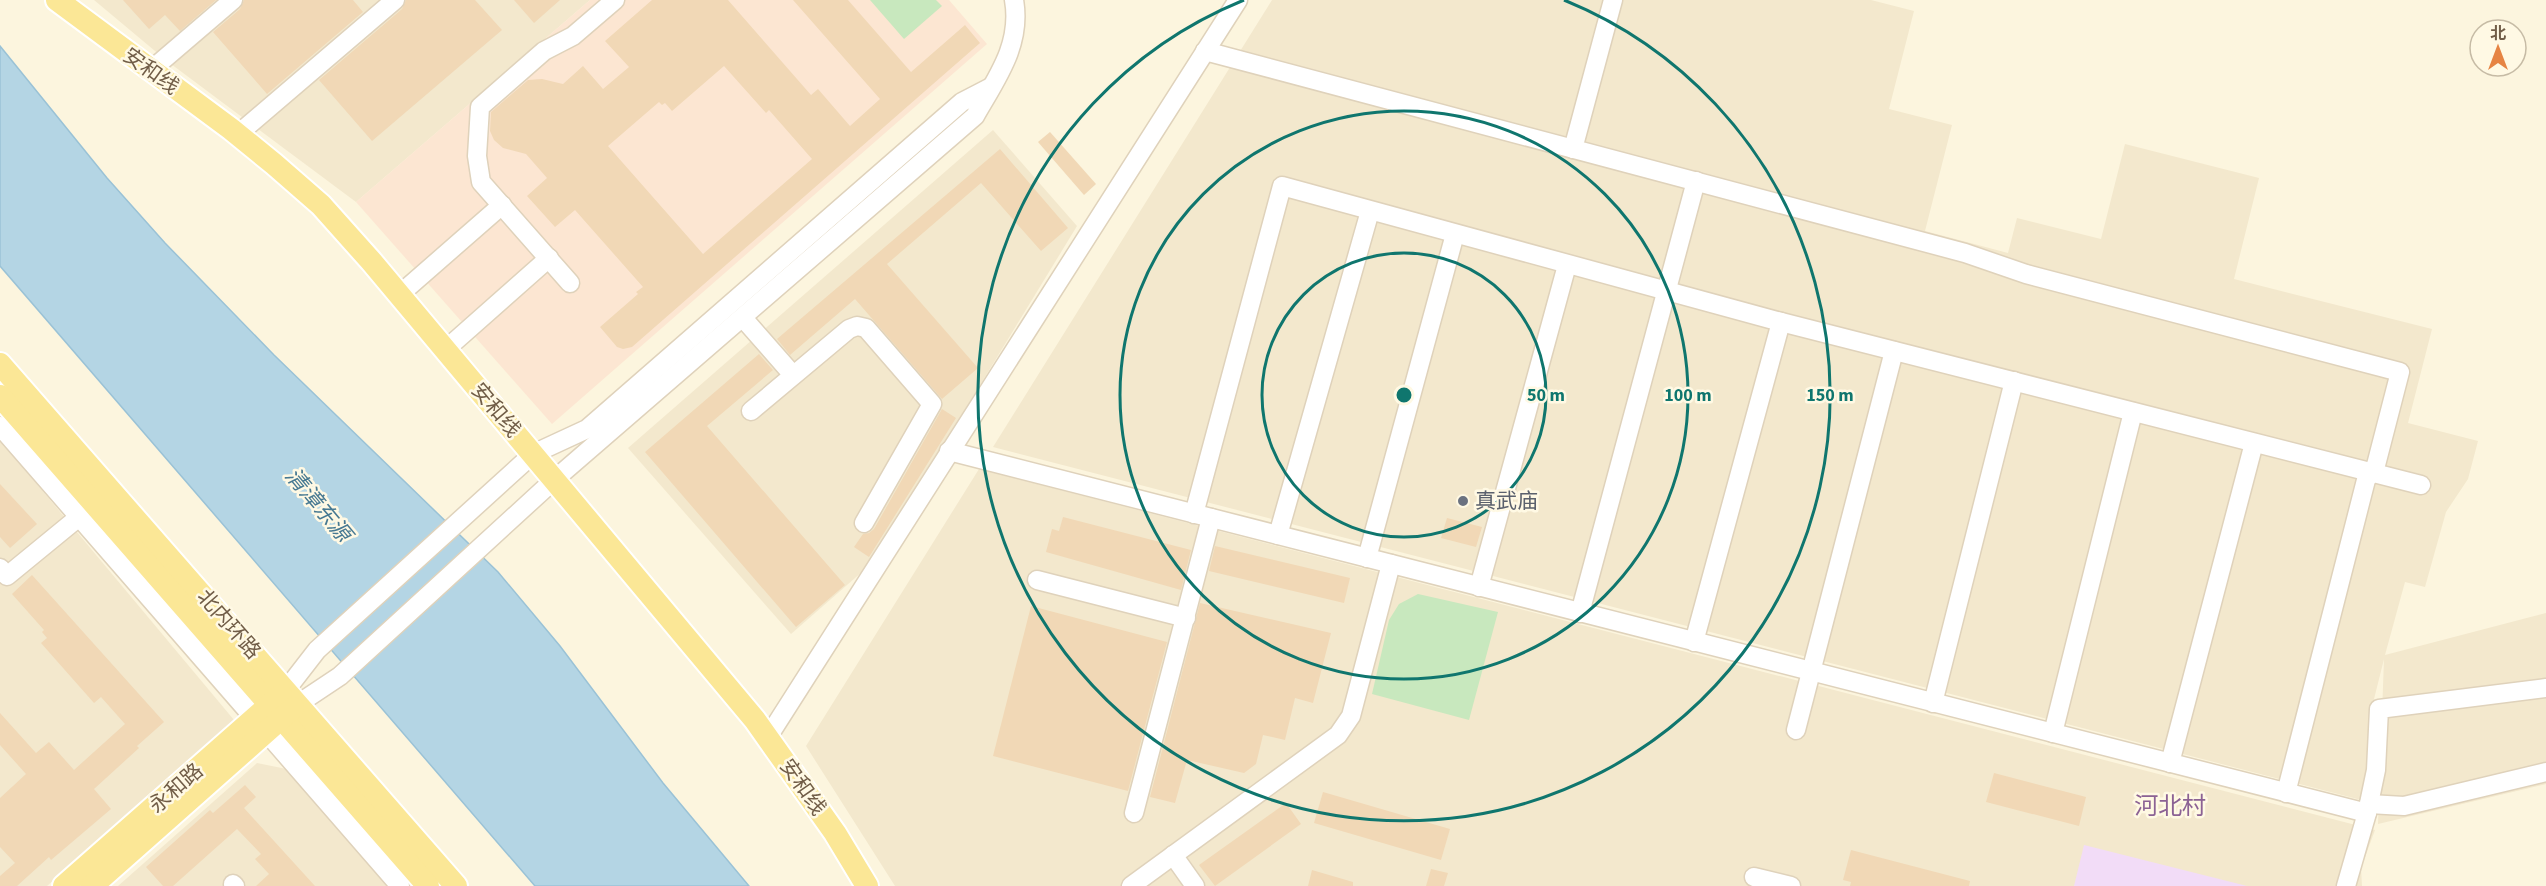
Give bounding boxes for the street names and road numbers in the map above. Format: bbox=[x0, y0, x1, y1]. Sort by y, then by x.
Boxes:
street label: 安和线 bbox=[117, 40, 185, 102]
street label: 安和线 bbox=[464, 376, 528, 444]
street label: 北内环路 bbox=[190, 582, 268, 666]
street label: 安和线 bbox=[773, 753, 833, 821]
street label: 永和路 bbox=[142, 756, 210, 820]

